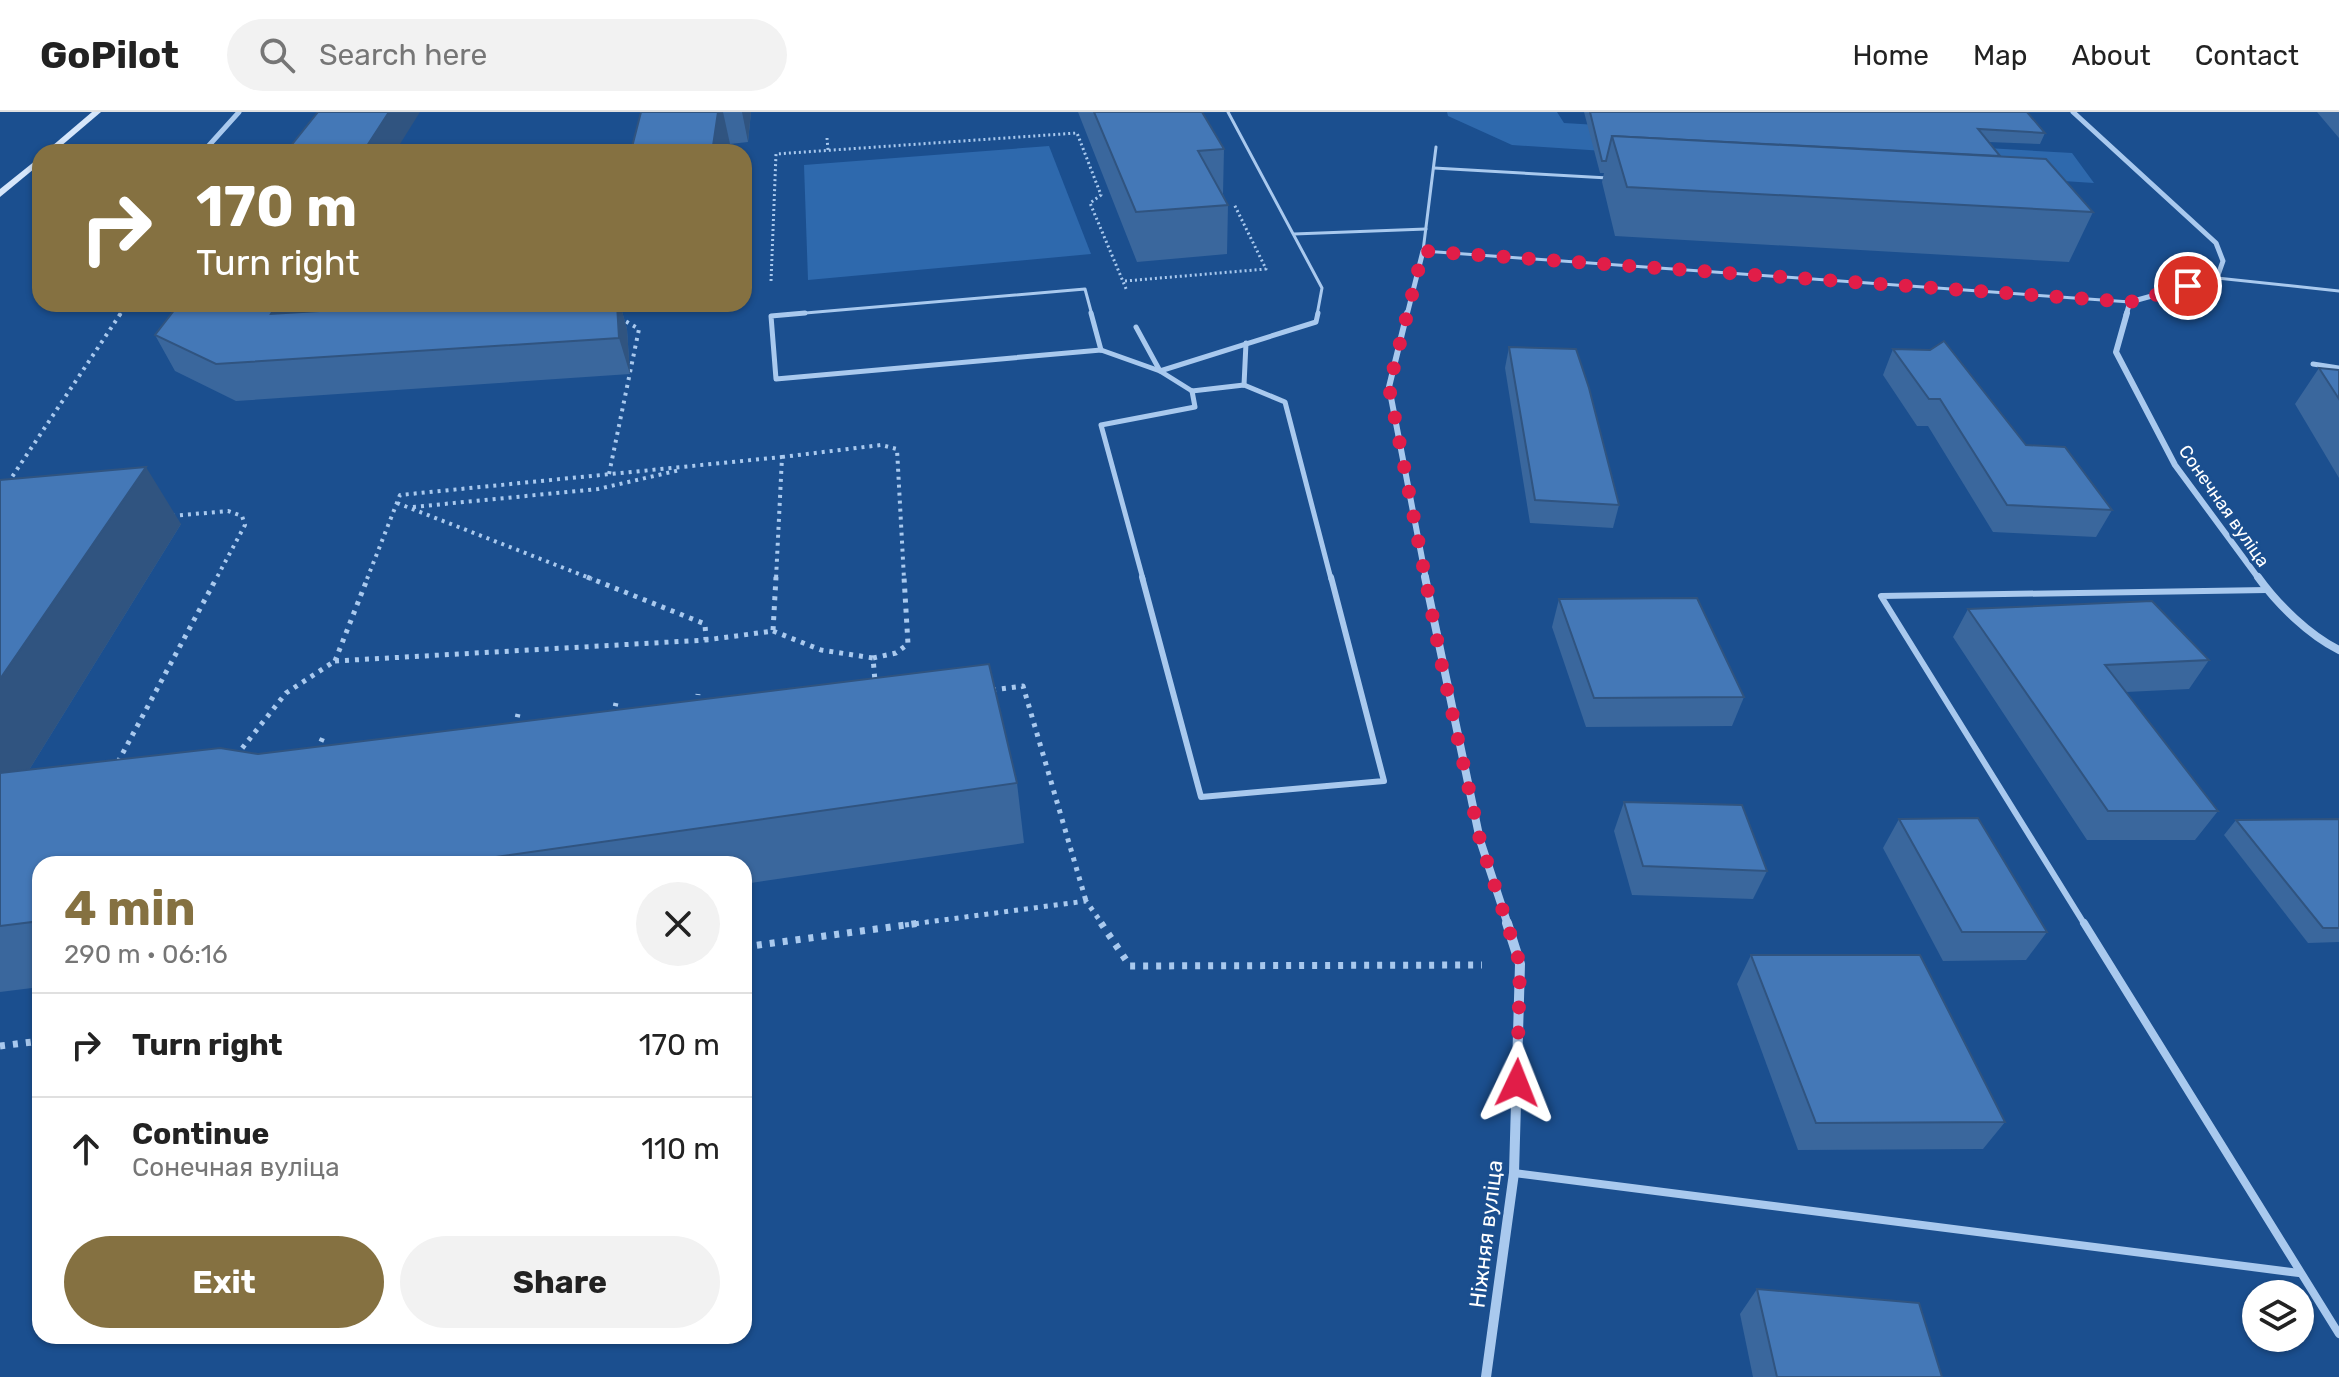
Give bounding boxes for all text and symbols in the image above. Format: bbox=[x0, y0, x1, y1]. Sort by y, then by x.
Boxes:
search box bbox=[227, 19, 787, 91]
text: GoPilot bbox=[40, 32, 179, 78]
icon: search bbox=[255, 33, 299, 77]
text: Search here bbox=[319, 37, 487, 73]
text: Home bbox=[1852, 39, 1929, 72]
text: Map bbox=[1973, 39, 2027, 72]
text: About bbox=[2071, 39, 2151, 72]
text: Contact bbox=[2195, 39, 2299, 72]
text: 170 m bbox=[196, 174, 357, 240]
icon: right bbox=[64, 176, 168, 280]
text: Turn right bbox=[196, 241, 360, 284]
pin bbox=[2154, 252, 2222, 320]
icon: arrive bbox=[2166, 264, 2210, 308]
street label: Сонечная вуліца bbox=[2174, 441, 2274, 571]
text: 4 min bbox=[64, 880, 196, 937]
button: close bbox=[636, 882, 720, 966]
text: 290 m · 06:16 bbox=[64, 939, 228, 970]
icon: right bbox=[64, 1023, 108, 1067]
text: Turn right bbox=[132, 1027, 283, 1063]
text: 170 m bbox=[639, 1027, 720, 1063]
position arrow bbox=[1475, 1041, 1559, 1125]
text: Continue bbox=[132, 1116, 269, 1152]
icon: ahead bbox=[64, 1127, 108, 1171]
text: 110 m bbox=[641, 1131, 720, 1167]
text: Сонечная вуліца bbox=[132, 1152, 339, 1183]
street label: Ніжняя вуліца bbox=[1464, 1158, 1508, 1310]
button: Exit bbox=[64, 1236, 384, 1328]
button: Share bbox=[400, 1236, 720, 1328]
map controls bbox=[2242, 1280, 2314, 1352]
button: layers bbox=[2242, 1280, 2314, 1352]

